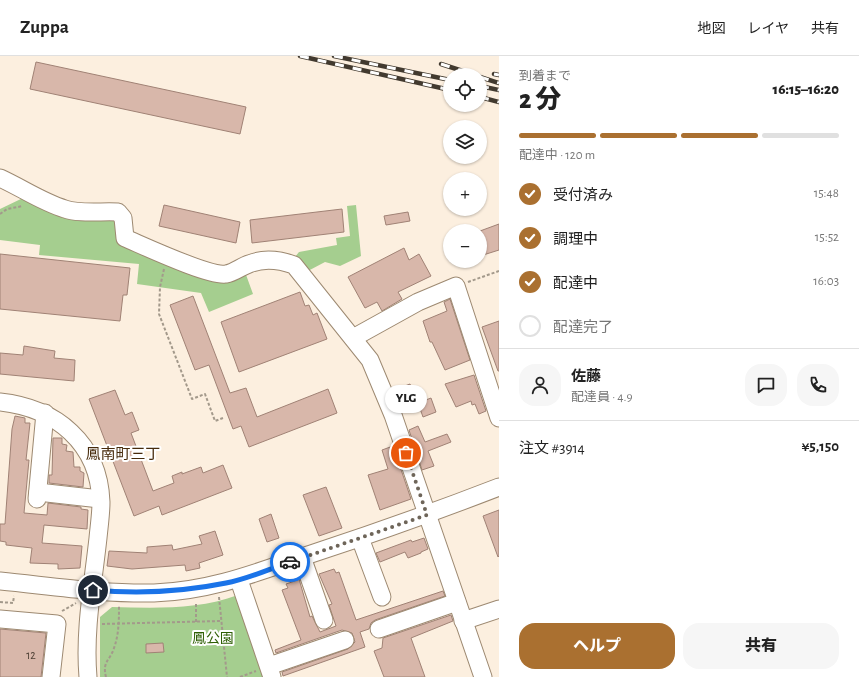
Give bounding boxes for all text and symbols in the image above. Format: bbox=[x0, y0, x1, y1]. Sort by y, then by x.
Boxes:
text: Zuppa bbox=[20, 18, 69, 37]
text: 地図 bbox=[697, 22, 725, 36]
text: レイヤ bbox=[747, 22, 789, 36]
text: 共有 bbox=[811, 22, 839, 36]
map controls bbox=[443, 68, 487, 268]
button: locate bbox=[443, 68, 487, 112]
text: 到着まで bbox=[519, 70, 571, 83]
text: 16:15–16:20 bbox=[773, 82, 839, 97]
text: 2 分 bbox=[519, 87, 561, 113]
button: layers bbox=[443, 120, 487, 164]
text: 配達中 · 120 m bbox=[519, 149, 595, 162]
button: + bbox=[443, 172, 487, 216]
icon: check bbox=[519, 183, 541, 205]
text: 15:48 bbox=[814, 187, 839, 200]
text: 受付済み bbox=[553, 188, 613, 203]
button: − bbox=[443, 224, 487, 268]
icon: check bbox=[519, 227, 541, 249]
text: 15:52 bbox=[815, 231, 839, 244]
text: 調理中 bbox=[553, 232, 598, 247]
icon: check bbox=[519, 271, 541, 293]
text: 16:03 bbox=[813, 275, 839, 288]
text: 配達中 bbox=[553, 276, 598, 291]
text: 配達完了 bbox=[553, 320, 613, 335]
button: person bbox=[519, 364, 561, 406]
button: chat bbox=[745, 364, 787, 406]
button: phone bbox=[797, 364, 839, 406]
text: 佐藤 bbox=[571, 369, 601, 384]
callout: YLG bbox=[385, 385, 427, 413]
text: 配達員 · 4.9 bbox=[571, 391, 633, 404]
text: YLG bbox=[396, 392, 416, 405]
pin bbox=[389, 436, 423, 470]
text: ¥5,150 bbox=[801, 439, 839, 454]
text: 注文 #3914 bbox=[519, 441, 585, 456]
icon: bag bbox=[395, 442, 417, 464]
district label: 鳳南町三丁 bbox=[85, 446, 161, 462]
courier bbox=[270, 542, 310, 582]
icon: car bbox=[279, 551, 301, 573]
pin bbox=[76, 573, 110, 607]
icon: home bbox=[82, 579, 104, 601]
button: ヘルプ bbox=[519, 623, 675, 669]
button: 共有 bbox=[683, 623, 839, 669]
park label: 鳳公園 bbox=[192, 631, 234, 646]
house number: 12 bbox=[26, 649, 36, 661]

